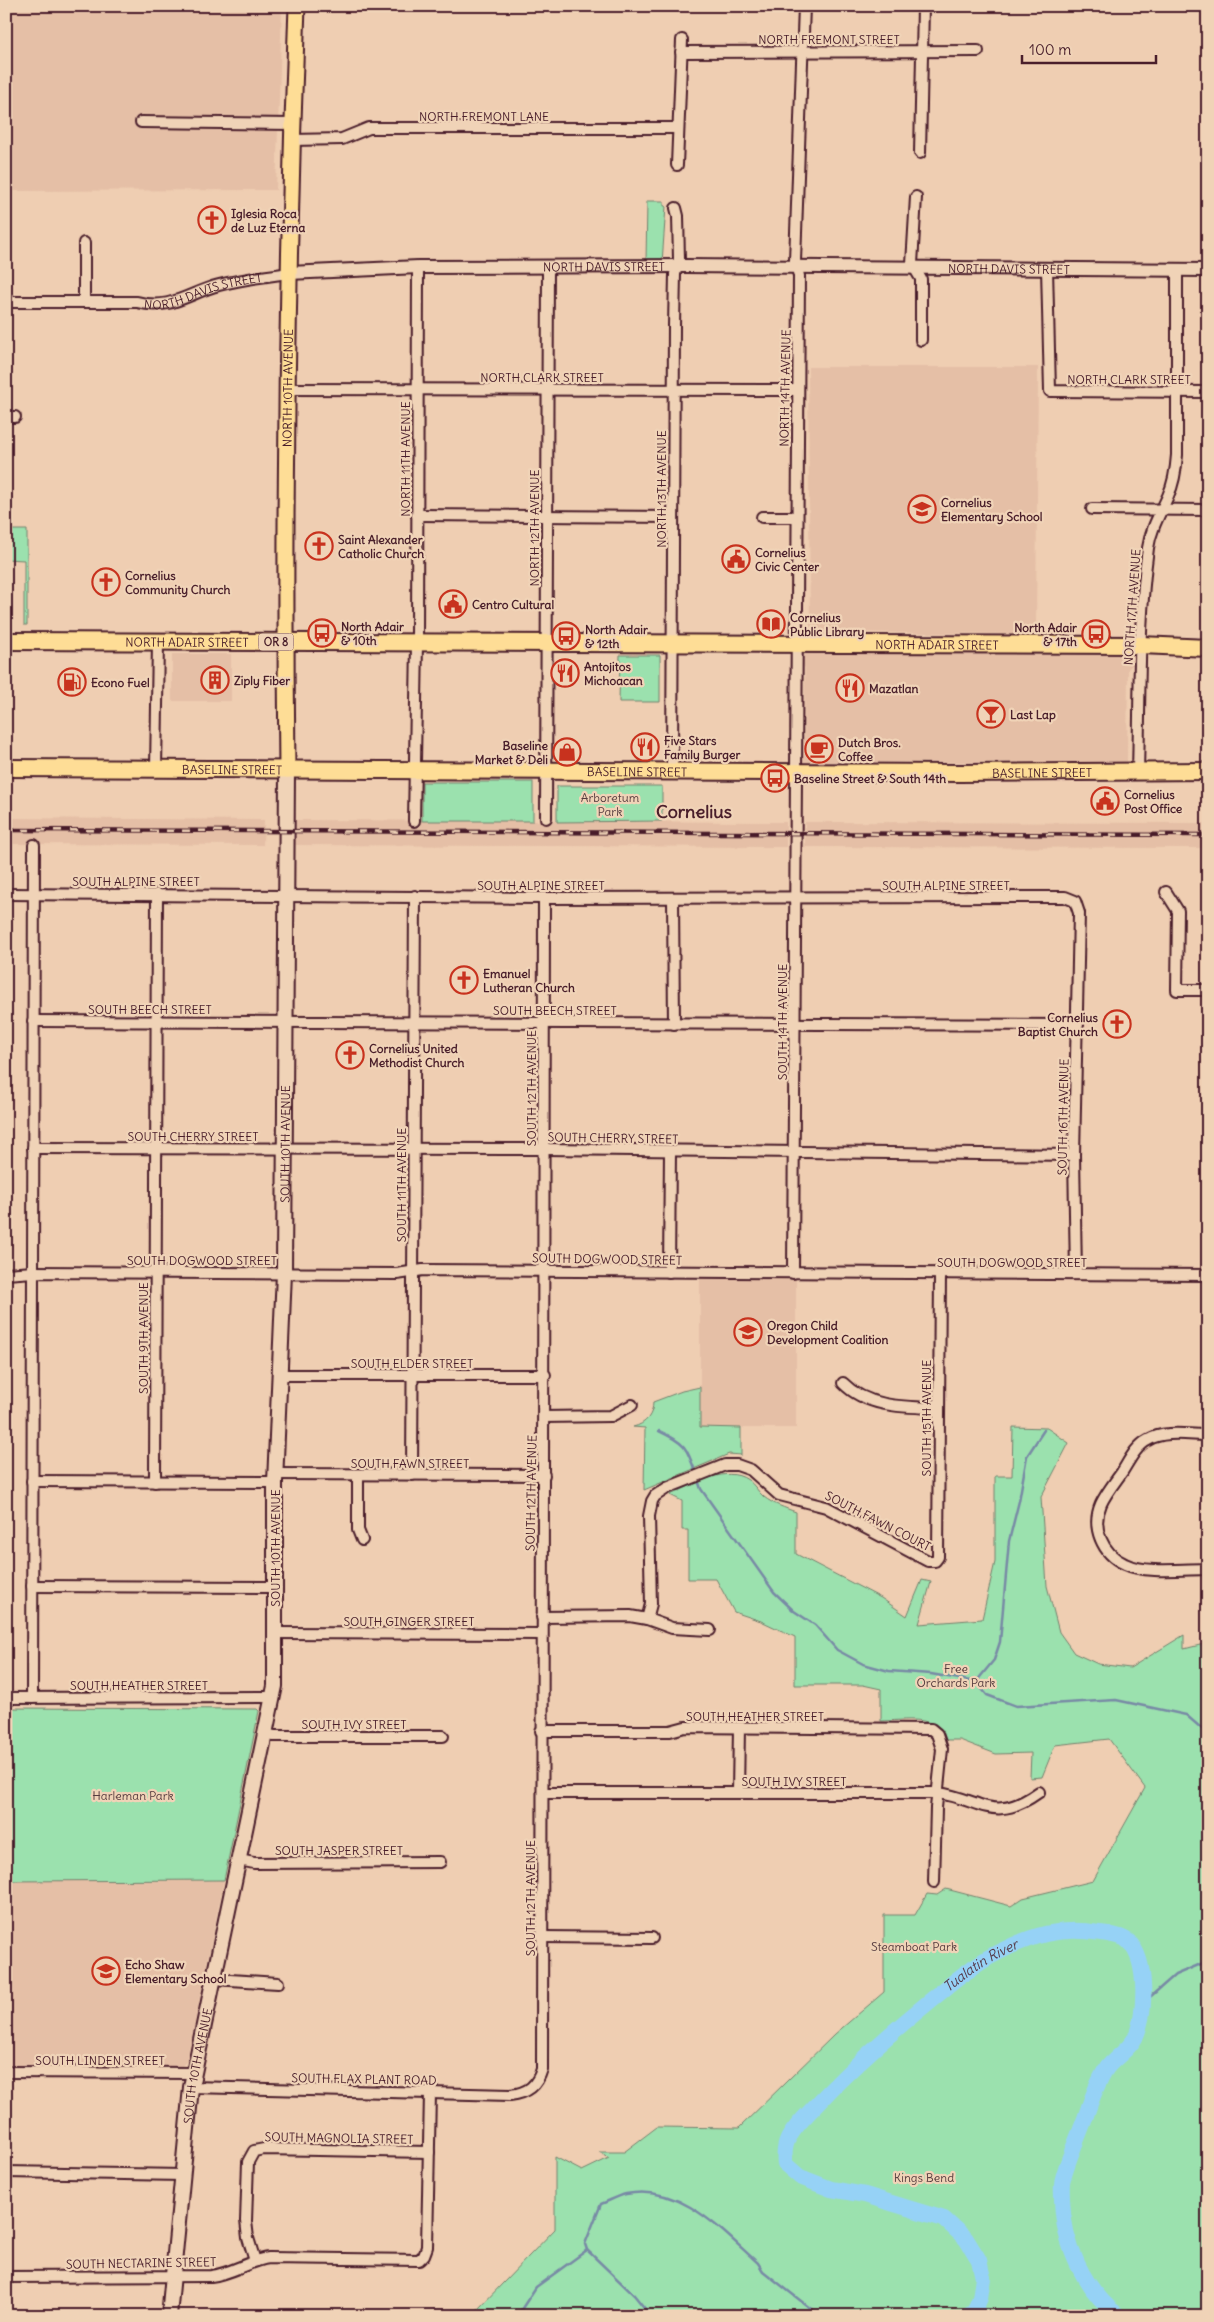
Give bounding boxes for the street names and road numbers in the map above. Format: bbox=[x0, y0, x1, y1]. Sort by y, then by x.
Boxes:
street label: NORTH FREMONT STREET bbox=[758, 32, 900, 47]
street label: NORTH FREMONT LANE bbox=[419, 109, 549, 124]
street label: NORTH DAVIS STREET bbox=[543, 259, 665, 274]
street label: NORTH DAVIS STREET bbox=[948, 261, 1070, 276]
street label: NORTH DAVIS STREET bbox=[143, 269, 263, 312]
street label: NORTH 10TH AVENUE bbox=[279, 329, 295, 447]
street label: NORTH 14TH AVENUE bbox=[776, 329, 794, 447]
street label: NORTH CLARK STREET bbox=[480, 370, 604, 385]
street label: NORTH CLARK STREET bbox=[1067, 372, 1191, 387]
street label: NORTH 11TH AVENUE bbox=[398, 401, 413, 517]
street label: NORTH 13TH AVENUE bbox=[654, 430, 669, 548]
street label: NORTH 12TH AVENUE bbox=[527, 469, 542, 587]
street label: NORTH 17TH AVENUE bbox=[1120, 548, 1144, 666]
street label: NORTH ADAIR STREET bbox=[125, 634, 249, 649]
road number: OR 8 bbox=[258, 634, 294, 650]
street label: NORTH ADAIR STREET bbox=[875, 637, 999, 652]
street label: BASELINE STREET bbox=[182, 761, 282, 777]
street label: BASELINE STREET bbox=[587, 764, 687, 779]
street label: BASELINE STREET bbox=[992, 764, 1092, 780]
street label: SOUTH ALPINE STREET bbox=[72, 874, 200, 889]
street label: SOUTH ALPINE STREET bbox=[477, 878, 605, 893]
street label: SOUTH ALPINE STREET bbox=[882, 878, 1010, 893]
street label: SOUTH 14TH AVENUE bbox=[775, 964, 790, 1080]
street label: SOUTH BEECH STREET bbox=[88, 1002, 212, 1017]
street label: SOUTH BEECH STREET bbox=[493, 1003, 617, 1018]
street label: SOUTH 12TH AVENUE bbox=[524, 1030, 539, 1146]
street label: SOUTH 16TH AVENUE bbox=[1054, 1058, 1072, 1176]
street label: SOUTH 10TH AVENUE bbox=[277, 1085, 293, 1203]
street label: SOUTH 11TH AVENUE bbox=[394, 1128, 409, 1242]
street label: SOUTH CHERRY STREET bbox=[128, 1129, 258, 1144]
street label: SOUTH CHERRY STREET bbox=[547, 1129, 679, 1147]
street label: SOUTH DOGWOOD STREET bbox=[532, 1250, 682, 1268]
street label: SOUTH DOGWOOD STREET bbox=[127, 1253, 277, 1268]
street label: SOUTH DOGWOOD STREET bbox=[937, 1255, 1087, 1270]
street label: SOUTH 9TH AVENUE bbox=[136, 1282, 151, 1394]
street label: SOUTH ELDER STREET bbox=[351, 1356, 473, 1371]
street label: SOUTH 15TH AVENUE bbox=[919, 1360, 934, 1476]
street label: SOUTH 12TH AVENUE bbox=[522, 1435, 540, 1551]
street label: SOUTH FAWN STREET bbox=[351, 1456, 469, 1471]
street label: SOUTH FAWN COURT bbox=[823, 1488, 933, 1554]
street label: SOUTH 10TH AVENUE bbox=[268, 1489, 283, 1607]
street label: SOUTH GINGER STREET bbox=[343, 1614, 475, 1629]
street label: SOUTH HEATHER STREET bbox=[70, 1678, 208, 1693]
street label: SOUTH HEATHER STREET bbox=[686, 1709, 824, 1724]
street label: SOUTH IVY STREET bbox=[301, 1717, 407, 1732]
street label: SOUTH IVY STREET bbox=[741, 1774, 847, 1789]
street label: SOUTH 12TH AVENUE bbox=[523, 1840, 538, 1956]
street label: SOUTH JASPER STREET bbox=[275, 1843, 403, 1858]
street label: SOUTH 10TH AVENUE bbox=[180, 2006, 215, 2124]
street label: SOUTH LINDEN STREET bbox=[35, 2053, 165, 2068]
street label: SOUTH FLAX PLANT ROAD bbox=[291, 2070, 437, 2088]
street label: SOUTH MAGNOLIA STREET bbox=[264, 2129, 414, 2147]
street label: SOUTH NECTARINE STREET bbox=[66, 2254, 216, 2272]

